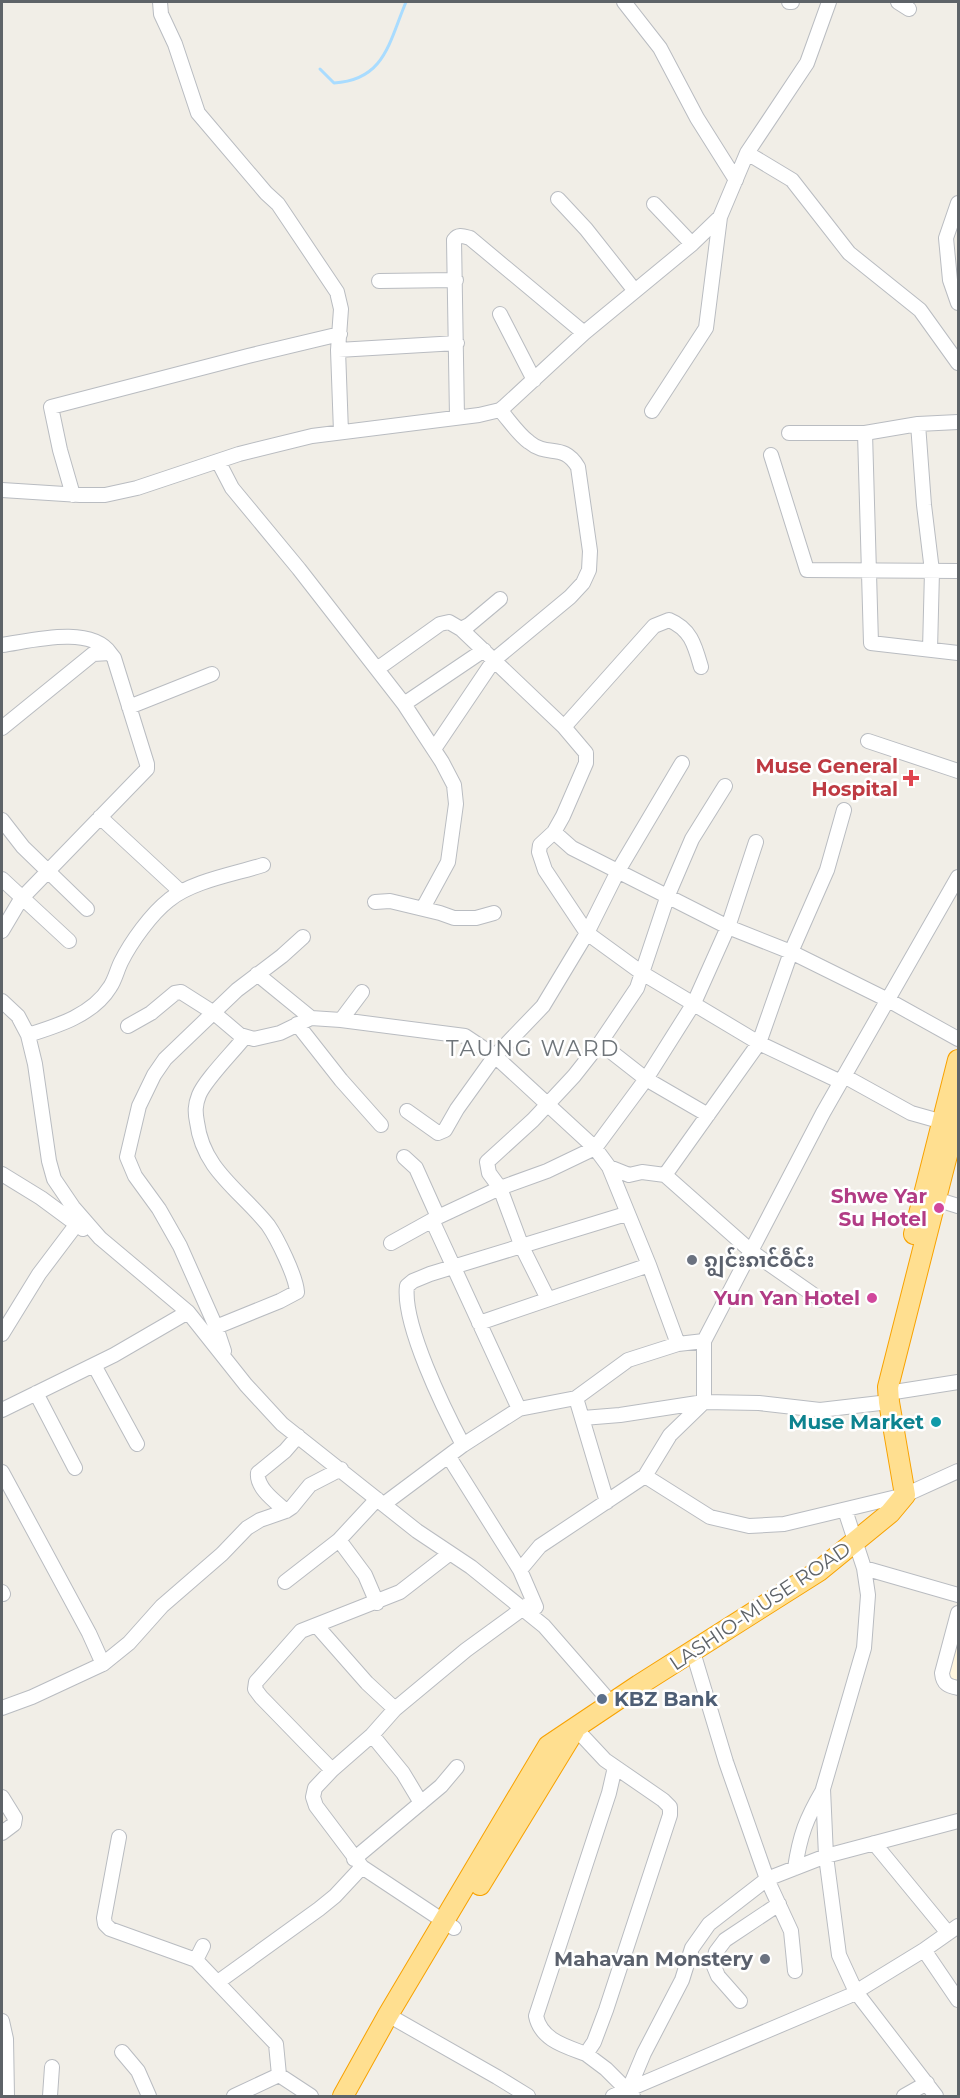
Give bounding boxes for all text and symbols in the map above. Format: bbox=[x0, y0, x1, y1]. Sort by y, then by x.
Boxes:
place label: Muse General Hospital bbox=[756, 754, 898, 801]
marker: Muse General Hospital bbox=[902, 769, 920, 787]
district label: TAUNG WARD bbox=[446, 1035, 620, 1062]
place label: Shwe Yar Su Hotel bbox=[831, 1184, 927, 1231]
marker: Shwe Yar Su Hotel bbox=[932, 1201, 946, 1215]
place label: ၵျွင်းၵၢင်ဝဵင်း bbox=[704, 1247, 814, 1278]
marker: ၵျွင်းၵၢင်ဝဵင်း bbox=[685, 1253, 699, 1267]
place label: Yun Yan Hotel bbox=[713, 1286, 860, 1310]
marker: Yun Yan Hotel bbox=[865, 1291, 879, 1305]
place label: Muse Market bbox=[788, 1410, 924, 1434]
marker: Muse Market bbox=[929, 1415, 943, 1429]
street label: LASHIO-MUSE ROAD bbox=[665, 1536, 855, 1676]
place label: KBZ Bank bbox=[614, 1687, 719, 1711]
marker: KBZ Bank bbox=[595, 1692, 609, 1706]
place label: Mahavan Monstery bbox=[554, 1947, 754, 1971]
marker: Mahavan Monstery bbox=[758, 1952, 772, 1966]

